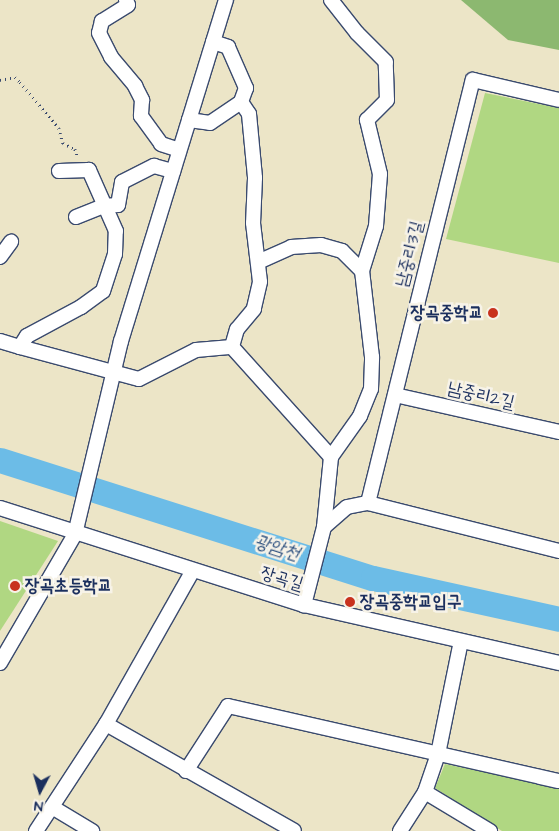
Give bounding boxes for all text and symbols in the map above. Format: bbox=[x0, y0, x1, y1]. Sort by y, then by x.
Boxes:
street label: 남중리3길 bbox=[391, 219, 429, 289]
place label: 장곡중학교 bbox=[411, 302, 483, 324]
marker: 장곡중학교 bbox=[487, 307, 499, 319]
street label: 남중리2길 bbox=[445, 378, 517, 414]
water label: 광암천 bbox=[252, 530, 302, 566]
street label: 장곡길 bbox=[258, 562, 306, 596]
place label: 장곡초등학교 bbox=[25, 575, 112, 597]
marker: 장곡초등학교 bbox=[9, 580, 21, 592]
place label: 장곡중학교입구 bbox=[360, 591, 461, 613]
marker: 장곡중학교입구 bbox=[344, 596, 356, 608]
north arrow bbox=[15, 766, 65, 816]
text: N bbox=[33, 796, 44, 816]

